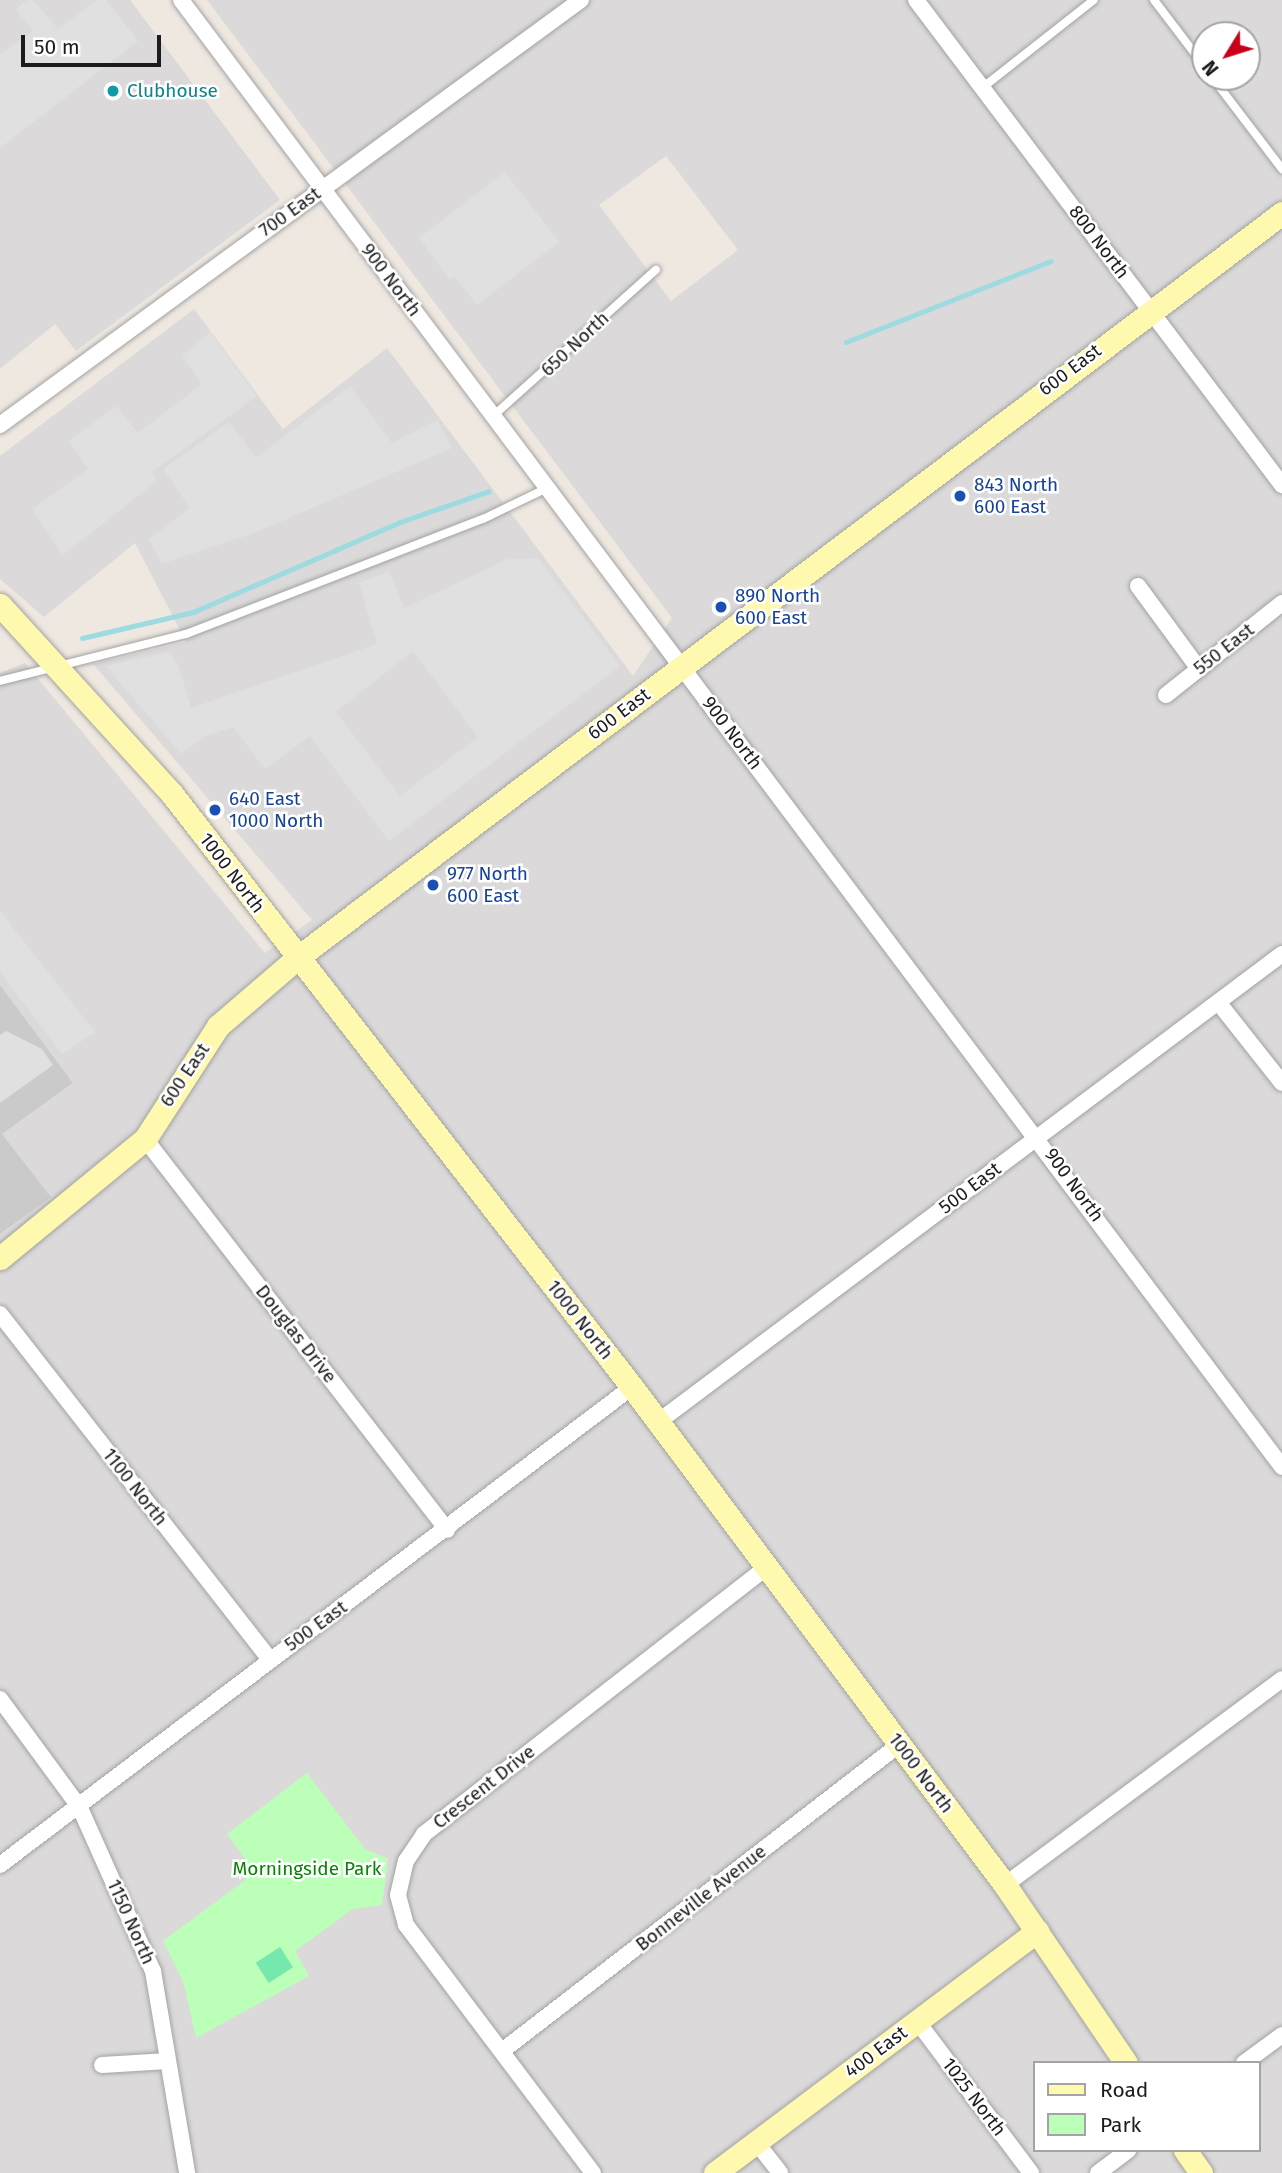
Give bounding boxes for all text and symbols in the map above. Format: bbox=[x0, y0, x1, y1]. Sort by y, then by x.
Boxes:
scale bar bbox=[24, 21, 164, 65]
north arrow bbox=[1191, 21, 1261, 91]
text: 50 m bbox=[34, 34, 80, 60]
text: N bbox=[1198, 56, 1224, 80]
place label: Clubhouse bbox=[127, 80, 218, 102]
marker: Clubhouse bbox=[105, 83, 121, 99]
street label: 700 East bbox=[255, 182, 325, 242]
street label: 800 North bbox=[1064, 201, 1134, 283]
street label: 900 North bbox=[356, 239, 426, 321]
street label: 650 North bbox=[536, 307, 614, 381]
street label: 600 East bbox=[1034, 339, 1106, 401]
place label: 843 North 600 East bbox=[974, 474, 1058, 518]
marker: 843 North 600 East bbox=[952, 488, 968, 504]
place label: 890 North 600 East bbox=[735, 585, 820, 629]
marker: 890 North 600 East bbox=[713, 599, 729, 615]
street label: 550 East bbox=[1189, 618, 1259, 680]
street label: 600 East bbox=[583, 683, 655, 745]
street label: 900 North bbox=[697, 692, 767, 774]
place label: 640 East 1000 North bbox=[229, 788, 323, 832]
marker: 640 East 1000 North bbox=[207, 802, 223, 818]
street label: 1000 North bbox=[194, 828, 270, 918]
place label: 977 North 600 East bbox=[447, 863, 528, 907]
marker: 977 North 600 East bbox=[425, 877, 441, 893]
street label: 600 East bbox=[155, 1039, 215, 1111]
street label: 900 North bbox=[1040, 1144, 1108, 1226]
street label: 500 East bbox=[935, 1157, 1005, 1219]
street label: 1000 North bbox=[542, 1276, 618, 1364]
street label: Douglas Drive bbox=[251, 1280, 341, 1388]
street label: 1100 North bbox=[98, 1444, 172, 1530]
street label: 500 East bbox=[280, 1596, 352, 1656]
street label: 1000 North bbox=[883, 1728, 959, 1818]
street label: Crescent Drive bbox=[429, 1740, 539, 1834]
street label: Bonneville Avenue bbox=[631, 1840, 771, 1956]
park label: Morningside Park bbox=[233, 1858, 381, 1880]
street label: 1150 North bbox=[102, 1876, 160, 1968]
street label: 400 East bbox=[840, 2021, 912, 2083]
street label: 1025 North bbox=[937, 2053, 1011, 2141]
legend bbox=[1034, 2061, 1261, 2152]
text: Road bbox=[1100, 2077, 1148, 2103]
text: Park bbox=[1100, 2112, 1141, 2138]

